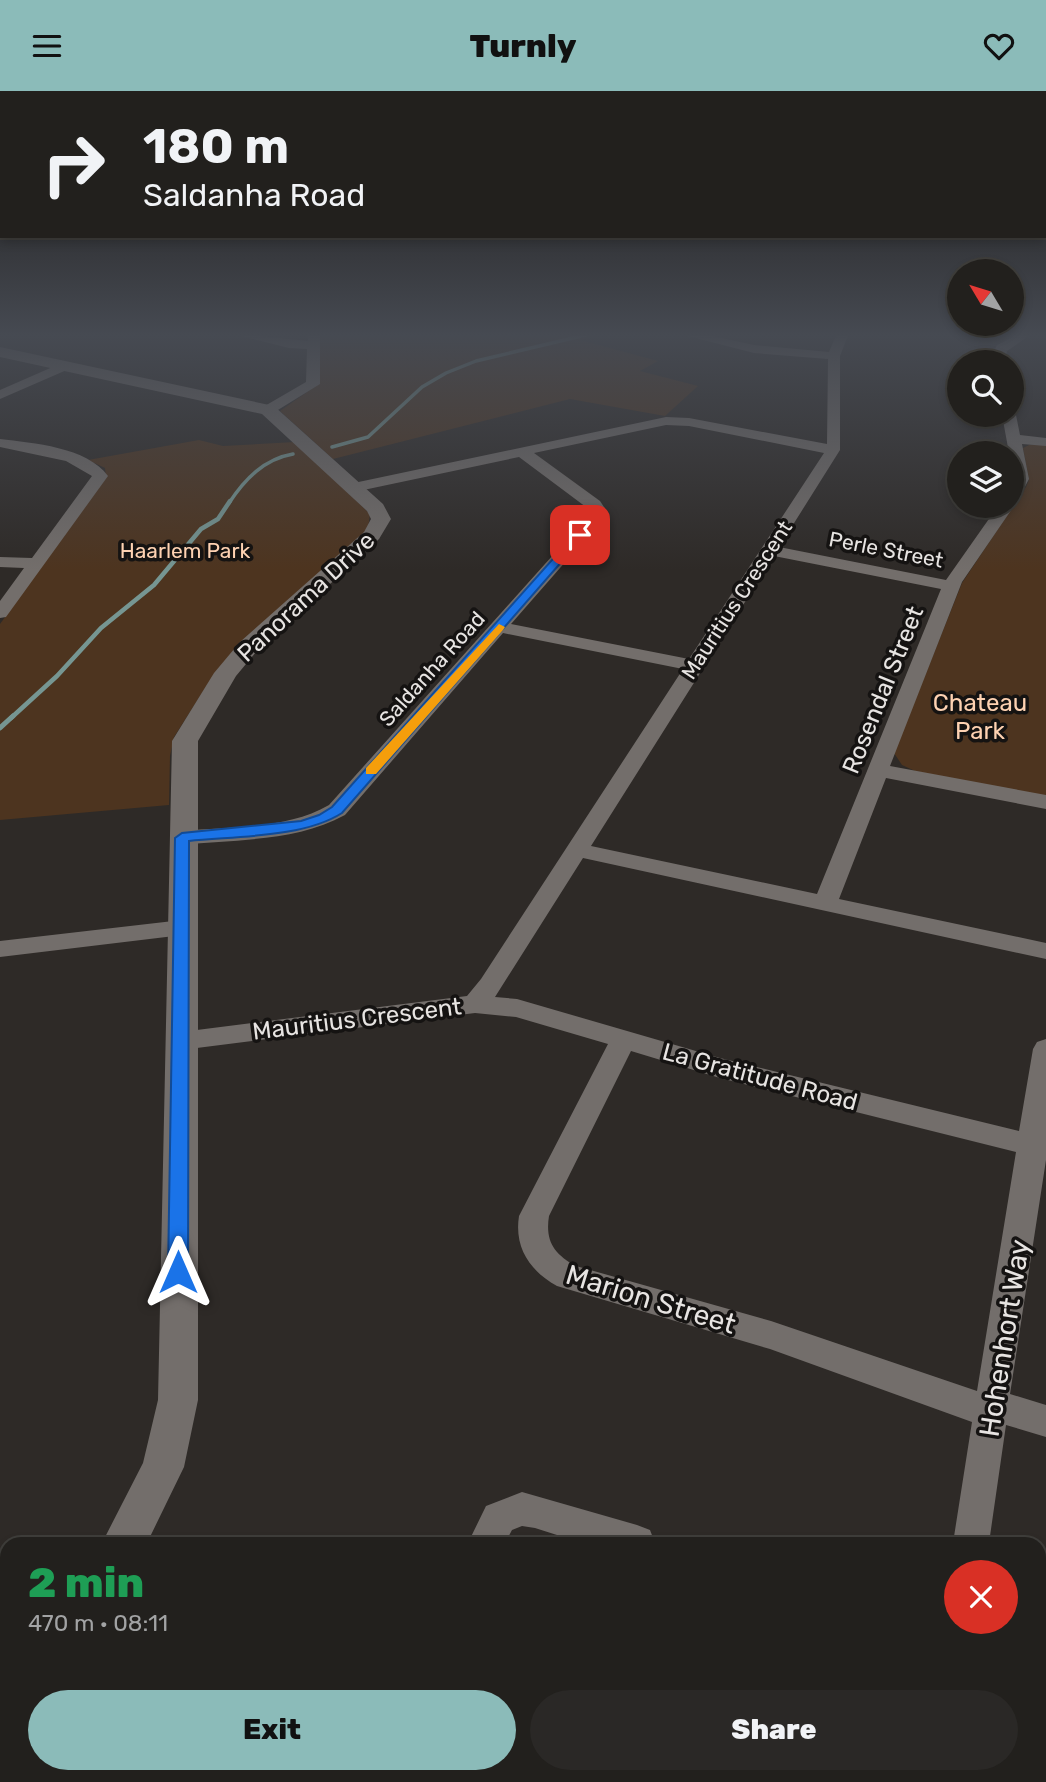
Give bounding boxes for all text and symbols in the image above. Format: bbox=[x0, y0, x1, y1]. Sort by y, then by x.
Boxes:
icon: menu bbox=[28, 27, 66, 65]
text: Turnly bbox=[470, 27, 576, 65]
icon: heart bbox=[980, 27, 1018, 65]
text: 180 m bbox=[143, 117, 289, 175]
icon: right bbox=[28, 119, 119, 210]
text: Saldanha Road bbox=[143, 176, 365, 214]
north arrow bbox=[947, 259, 1024, 336]
map controls bbox=[947, 259, 1024, 518]
button: search bbox=[947, 350, 1024, 427]
button: layers bbox=[947, 441, 1024, 518]
pin bbox=[550, 505, 610, 565]
icon: arrive bbox=[561, 516, 599, 554]
street label: Mauritius Crescent bbox=[676, 516, 797, 684]
street label: Panorama Drive bbox=[232, 526, 380, 668]
street label: Perle Street bbox=[827, 526, 945, 573]
park label: Haarlem Park bbox=[120, 538, 250, 563]
street label: Rosendal Street bbox=[837, 602, 929, 778]
street label: Saldanha Road bbox=[374, 606, 490, 731]
park label: Chateau Park bbox=[933, 689, 1027, 745]
street label: Mauritius Crescent bbox=[251, 992, 463, 1046]
street label: La Gratitude Road bbox=[660, 1038, 860, 1116]
position arrow bbox=[141, 1235, 215, 1309]
street label: Hohenhort Way bbox=[973, 1237, 1036, 1439]
street label: Marion Street bbox=[562, 1258, 740, 1341]
text: 2 min bbox=[28, 1558, 144, 1608]
button: close bbox=[944, 1560, 1018, 1634]
text: 470 m · 08:11 bbox=[28, 1609, 168, 1637]
button: Exit bbox=[28, 1690, 516, 1770]
button: Share bbox=[530, 1690, 1018, 1770]

